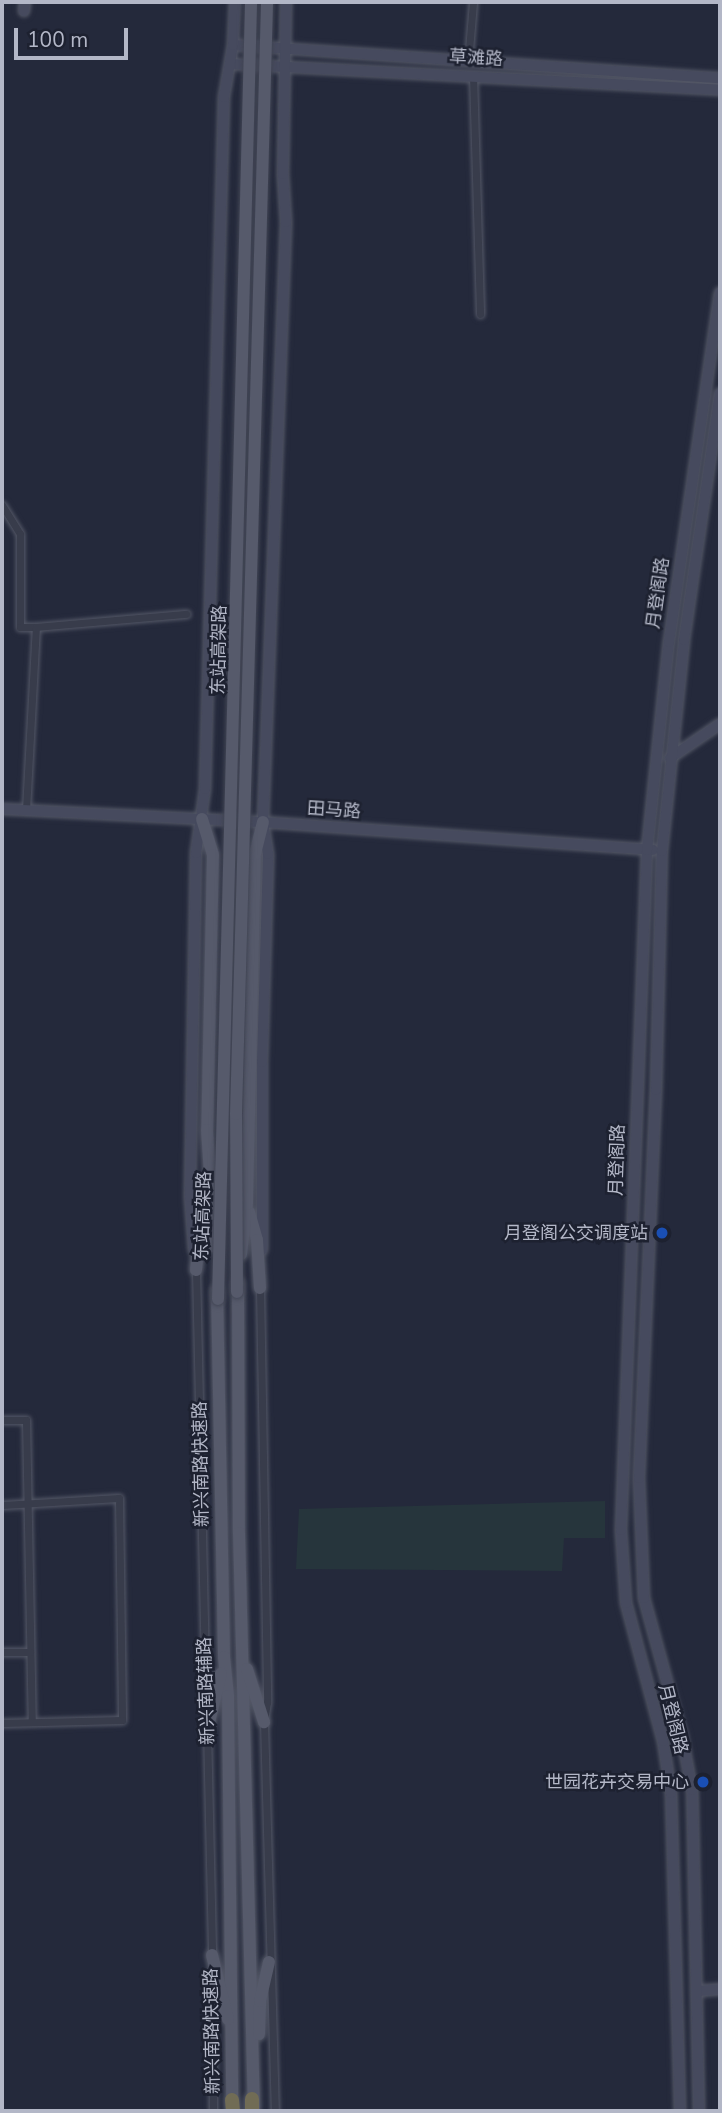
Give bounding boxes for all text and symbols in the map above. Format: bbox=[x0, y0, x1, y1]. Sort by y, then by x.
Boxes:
scale bar bbox=[18, 14, 131, 58]
text: 100 m bbox=[27, 26, 88, 54]
street label: 草滩路 bbox=[448, 46, 504, 70]
street label: 月登阁路 bbox=[642, 556, 674, 630]
street label: 东站高架路 bbox=[207, 605, 231, 695]
street label: 田马路 bbox=[306, 797, 362, 823]
street label: 月登阁路 bbox=[605, 1124, 629, 1196]
street label: 东站高架路 bbox=[191, 1171, 215, 1261]
place label: 月登阁公交调度站 bbox=[504, 1222, 648, 1244]
marker: 月登阁公交调度站 bbox=[654, 1225, 670, 1241]
street label: 新兴南路快速路 bbox=[189, 1401, 213, 1527]
street label: 新兴南路辅路 bbox=[193, 1637, 219, 1745]
street label: 月登阁路 bbox=[654, 1681, 692, 1757]
place label: 世园花卉交易中心 bbox=[545, 1771, 689, 1793]
marker: 世园花卉交易中心 bbox=[695, 1774, 711, 1790]
street label: 新兴南路快速路 bbox=[200, 1968, 224, 2094]

